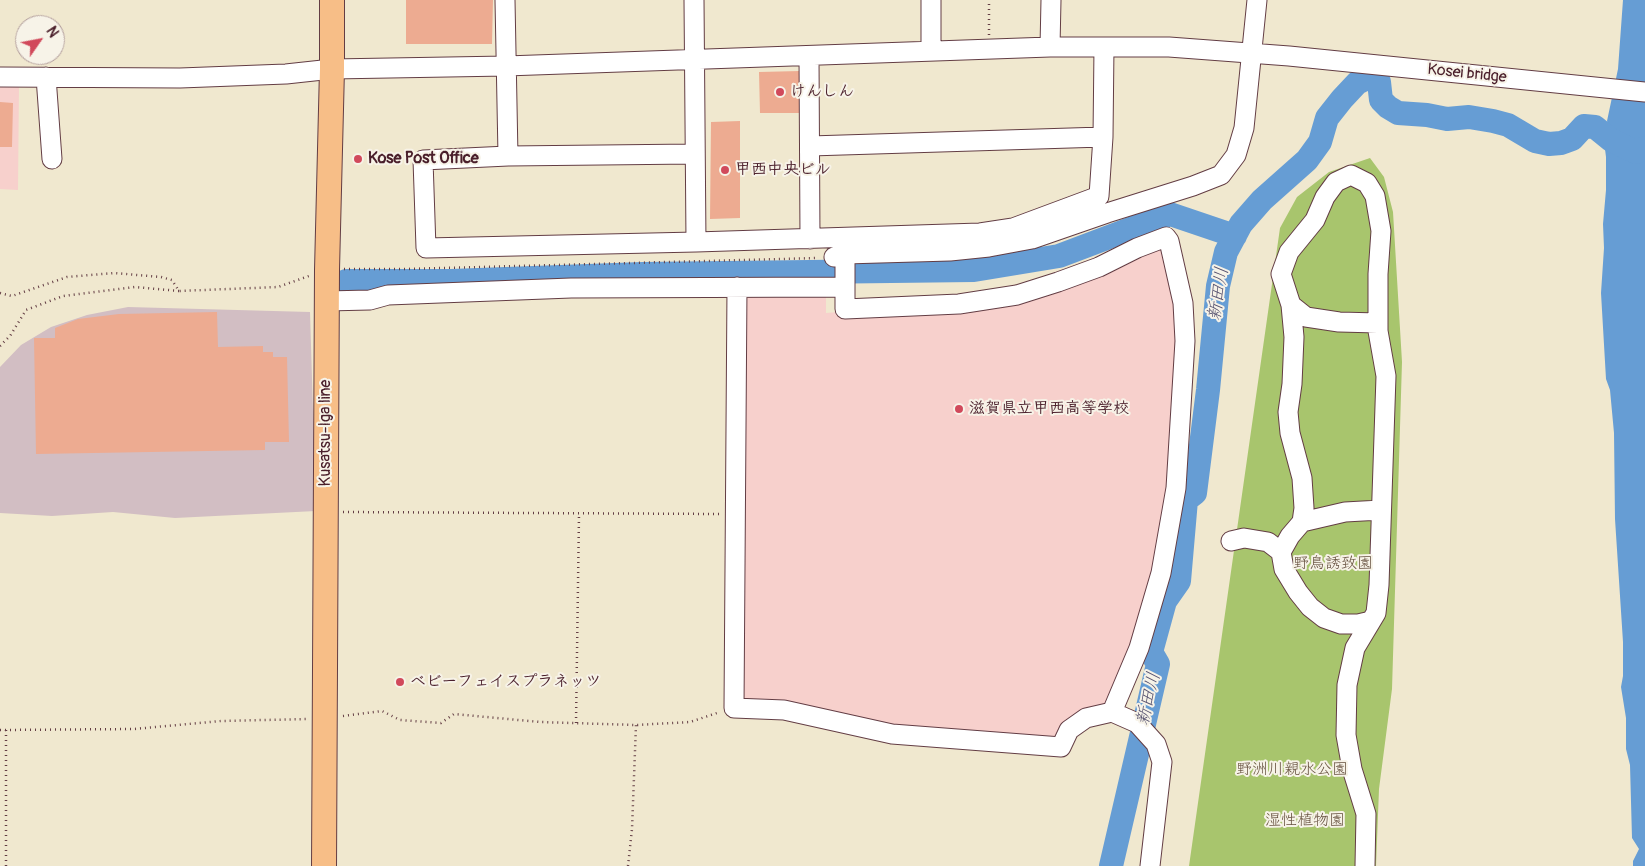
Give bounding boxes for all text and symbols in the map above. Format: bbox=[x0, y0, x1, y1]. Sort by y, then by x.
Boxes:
north arrow bbox=[15, 15, 65, 65]
text: N bbox=[42, 24, 62, 41]
street label: Kosei bridge bbox=[1426, 60, 1508, 88]
place label: けんしん bbox=[790, 82, 854, 102]
marker: けんしん bbox=[774, 86, 786, 98]
place label: Kose Post Office bbox=[368, 149, 479, 169]
marker: Kose Post Office bbox=[352, 153, 364, 165]
place label: 甲西中央ビル bbox=[735, 160, 831, 180]
marker: 甲西中央ビル bbox=[719, 164, 731, 176]
water label: 新田川 bbox=[1204, 266, 1234, 322]
street label: Kusatsu-Iga line bbox=[316, 380, 336, 486]
place label: 滋賀県立甲西高等学校 bbox=[969, 399, 1129, 419]
marker: 滋賀県立甲西高等学校 bbox=[953, 403, 965, 415]
park label: 野鳥誘致園 bbox=[1293, 554, 1373, 574]
water label: 新田川 bbox=[1132, 670, 1166, 728]
place label: ベビーフェイスプラネッツ bbox=[410, 672, 601, 692]
marker: ベビーフェイスプラネッツ bbox=[394, 676, 406, 688]
park label: 野洲川親水公園 bbox=[1236, 760, 1348, 780]
park label: 湿性植物園 bbox=[1265, 811, 1345, 831]

